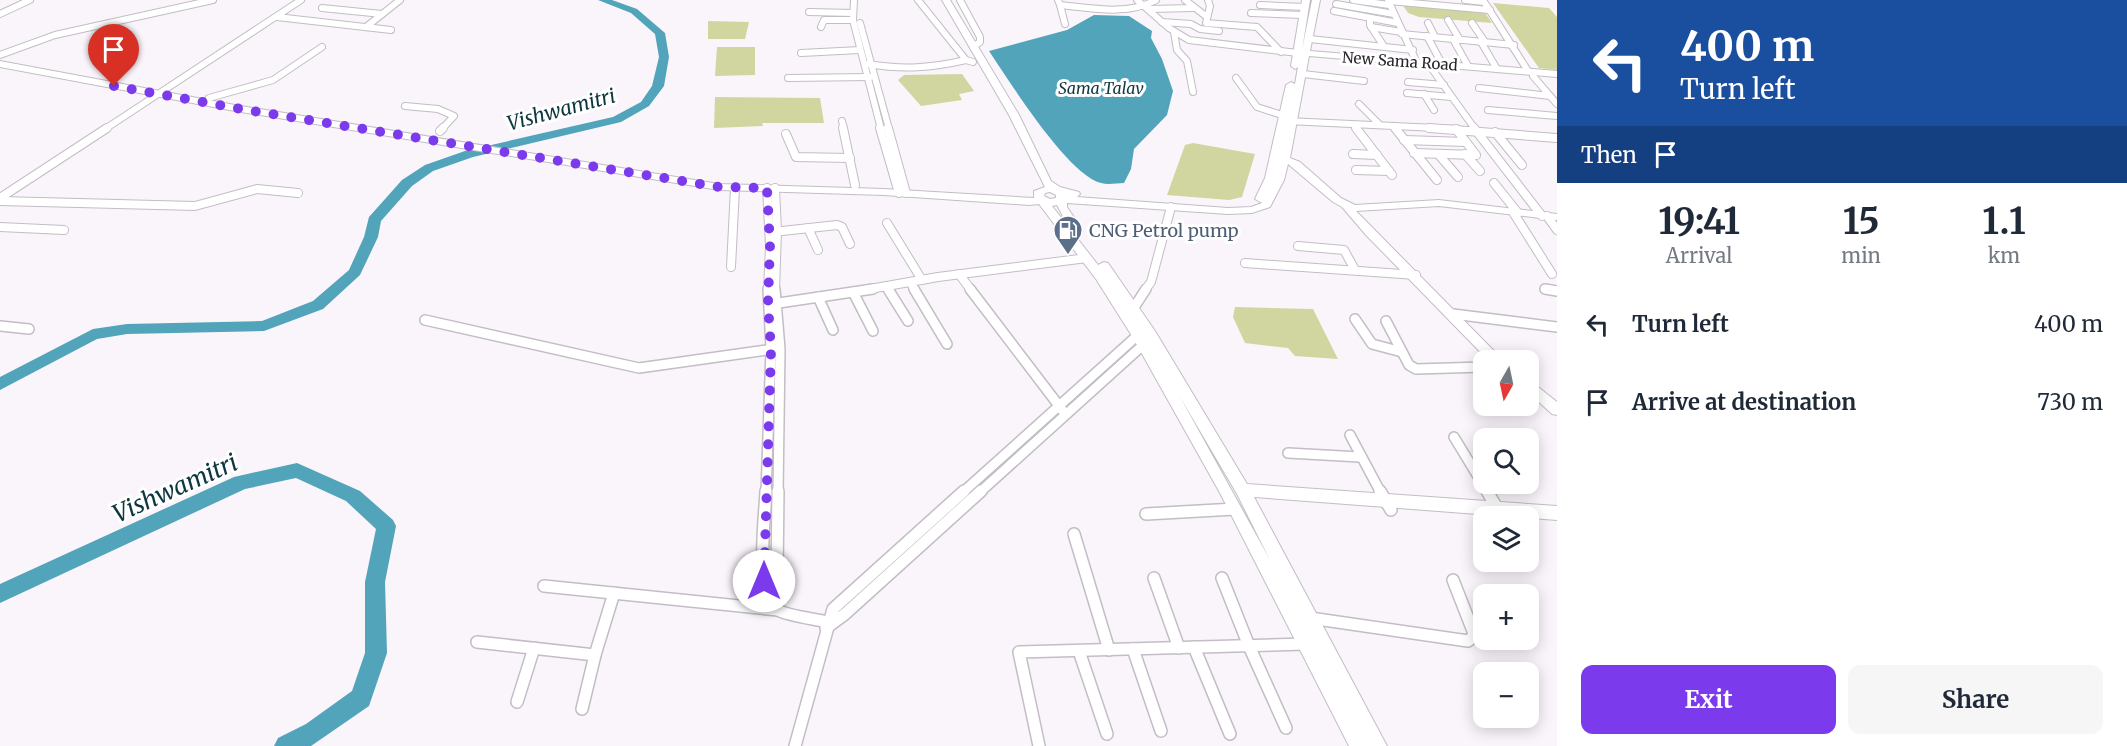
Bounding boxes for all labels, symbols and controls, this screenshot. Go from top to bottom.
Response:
text: 400 m [1680,20,1814,72]
pin [88,24,139,86]
icon: left [1581,24,1659,102]
icon: arrive [97,33,130,66]
street label: New Sama Road [1342,47,1458,75]
text: Turn left [1680,72,1795,106]
water label: Sama Talav [1058,78,1144,98]
water label: Vishwamitri [504,83,618,135]
icon: arrive [1649,138,1682,171]
text: Then [1581,141,1637,169]
text: 19:41 [1658,199,1740,244]
text: 15 [1843,199,1880,244]
text: 1.1 [1982,199,2026,244]
fuel station icon: CNG Petrol pump [1052,214,1084,256]
place label: CNG Petrol pump [1089,219,1239,242]
text: Arrival [1666,243,1733,268]
text: min [1841,243,1881,268]
text: km [1988,243,2020,268]
icon: left [1581,308,1614,341]
text: Turn left [1632,310,1729,338]
text: 400 m [2034,310,2103,338]
north arrow [1473,350,1539,416]
map controls [1473,350,1539,728]
icon: arrive [1581,386,1614,419]
text: Arrive at destination [1632,388,1856,416]
text: 730 m [2037,388,2103,416]
button: search [1473,428,1539,494]
water label: Vishwamitri [108,447,242,529]
button: layers [1473,506,1539,572]
position arrow [732,549,796,613]
button: + [1473,584,1539,650]
button: − [1473,662,1539,728]
button: Exit [1581,665,1836,734]
button: Share [1848,665,2103,734]

